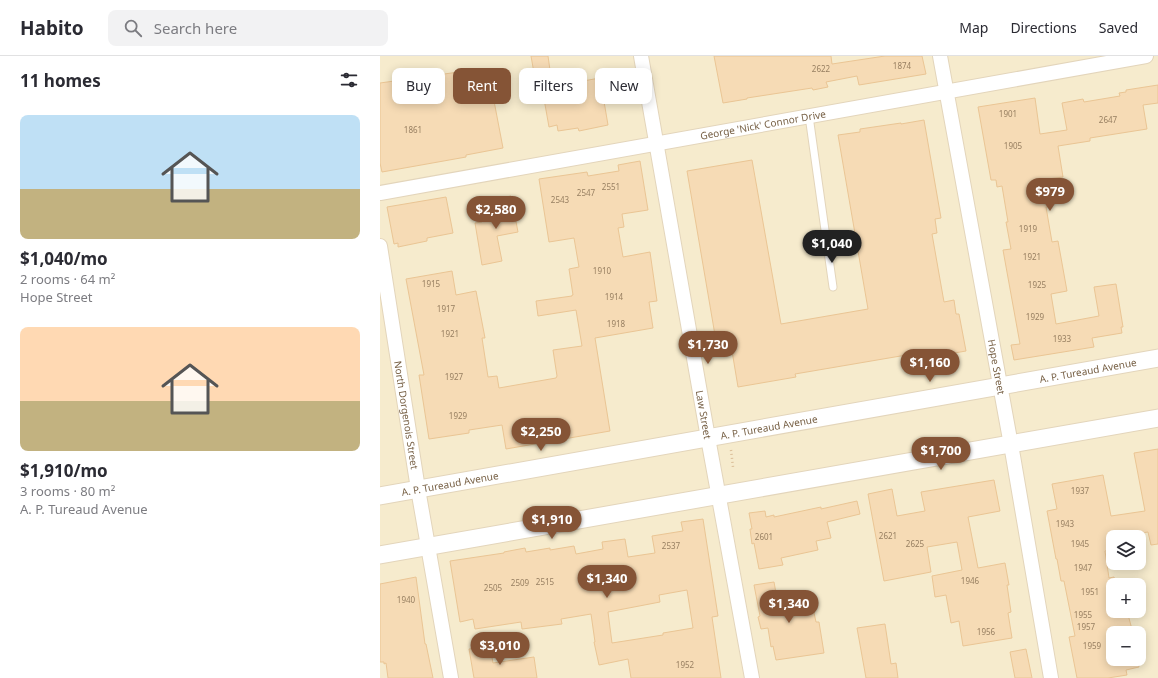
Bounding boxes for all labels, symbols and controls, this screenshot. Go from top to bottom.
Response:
search box [108,10,388,46]
text: Habito [20,15,84,41]
icon: search [122,17,144,39]
text: Search here [154,18,237,38]
text: Map [959,18,988,37]
text: Directions [1010,18,1077,37]
text: Saved [1099,18,1138,37]
house number: 1874 [893,60,912,71]
house number: 2622 [812,63,831,74]
chip: Buy [392,68,445,104]
chip: Rent [453,68,511,104]
chip: Filters [519,68,587,104]
chip: New [595,68,652,104]
text: 11 homes [20,69,101,92]
icon: filters [338,69,360,91]
street label: George 'Nick' Connor Drive [699,106,827,143]
house number: 1901 [999,108,1017,119]
house number: 2647 [1099,114,1118,125]
house number: 1861 [404,124,422,135]
house number: 1905 [1004,140,1023,151]
icon: home [154,141,226,213]
pin: $979 [1026,178,1074,212]
house number: 2551 [602,181,620,192]
text: $979 [1035,182,1065,200]
house number: 2547 [577,187,596,198]
house number: 2543 [551,194,570,205]
pin: $2,580 [463,196,529,230]
text: $2,580 [476,200,516,218]
house number: 1919 [1019,223,1038,234]
pin: $1,040 [799,230,865,264]
text: $1,040 [812,234,852,252]
text: $1,040/mo [20,247,108,270]
house number: 1921 [1023,251,1041,262]
house number: 1910 [593,265,612,276]
text: 2 rooms · 64 m² [20,270,115,288]
house number: 1915 [422,278,441,289]
house number: 1925 [1028,279,1047,290]
text: Hope Street [20,288,93,306]
house number: 1914 [605,291,624,302]
house number: 1917 [437,303,456,314]
house number: 1929 [1026,311,1045,322]
house number: 1918 [607,318,626,329]
house number: 1921 [441,328,459,339]
pin: $1,730 [675,331,741,365]
house number: 1933 [1053,333,1072,344]
text: $1,730 [688,335,728,353]
street label: Hope Street [985,338,1009,396]
pin: $1,160 [897,349,963,383]
icon: home [154,353,226,425]
text: $1,160 [910,353,950,371]
street label: A. P. Tureaud Avenue [1038,355,1138,386]
street label: North Dorgenois Street [391,360,422,471]
house number: 1927 [445,371,464,382]
street label: Law Street [693,389,715,440]
house number: 1929 [449,410,468,421]
street label: A. P. Tureaud Avenue [719,411,819,442]
pin: $2,250 [508,418,574,452]
text: $2,250 [521,422,561,440]
pin: $1,700 [908,437,974,471]
text: $1,700 [921,441,961,459]
text: $1,910/mo [20,459,108,482]
street label: A. P. Tureaud Avenue [400,468,500,499]
text: 3 rooms · 80 m² [20,482,115,500]
house number: 1937 [1071,485,1090,496]
text: A. P. Tureaud Avenue [20,500,148,518]
pin: $1,910 [519,506,585,540]
text: $1,910 [532,510,572,528]
house number: 1943 [1056,518,1075,529]
house number: 2621 [879,530,897,541]
map controls [1106,530,1146,666]
button: layers [1106,530,1146,570]
house number: 2601 [755,531,773,542]
house number: 2625 [906,538,925,549]
house number: 1945 [1071,538,1090,549]
house number: 2537 [662,540,681,551]
house number: 1947 [1074,562,1093,573]
pin: $1,340 [574,565,640,599]
text: $1,340 [587,569,627,587]
house number: 1946 [961,575,980,586]
house number: 2515 [536,576,555,587]
house number: 2509 [511,577,530,588]
button: + [1106,578,1146,618]
house number: 2505 [484,582,503,593]
house number: 1951 [1081,586,1099,597]
pin: $1,340 [756,590,822,624]
house number: 1940 [397,594,416,605]
text: $1,340 [769,594,809,612]
house number: 1955 [1074,609,1093,620]
house number: 1957 [1077,621,1096,632]
house number: 1956 [977,626,996,637]
button: − [1106,626,1146,666]
pin: $3,010 [467,632,533,666]
text: $3,010 [480,636,520,654]
house number: 1959 [1083,640,1102,651]
house number: 1952 [676,659,695,670]

